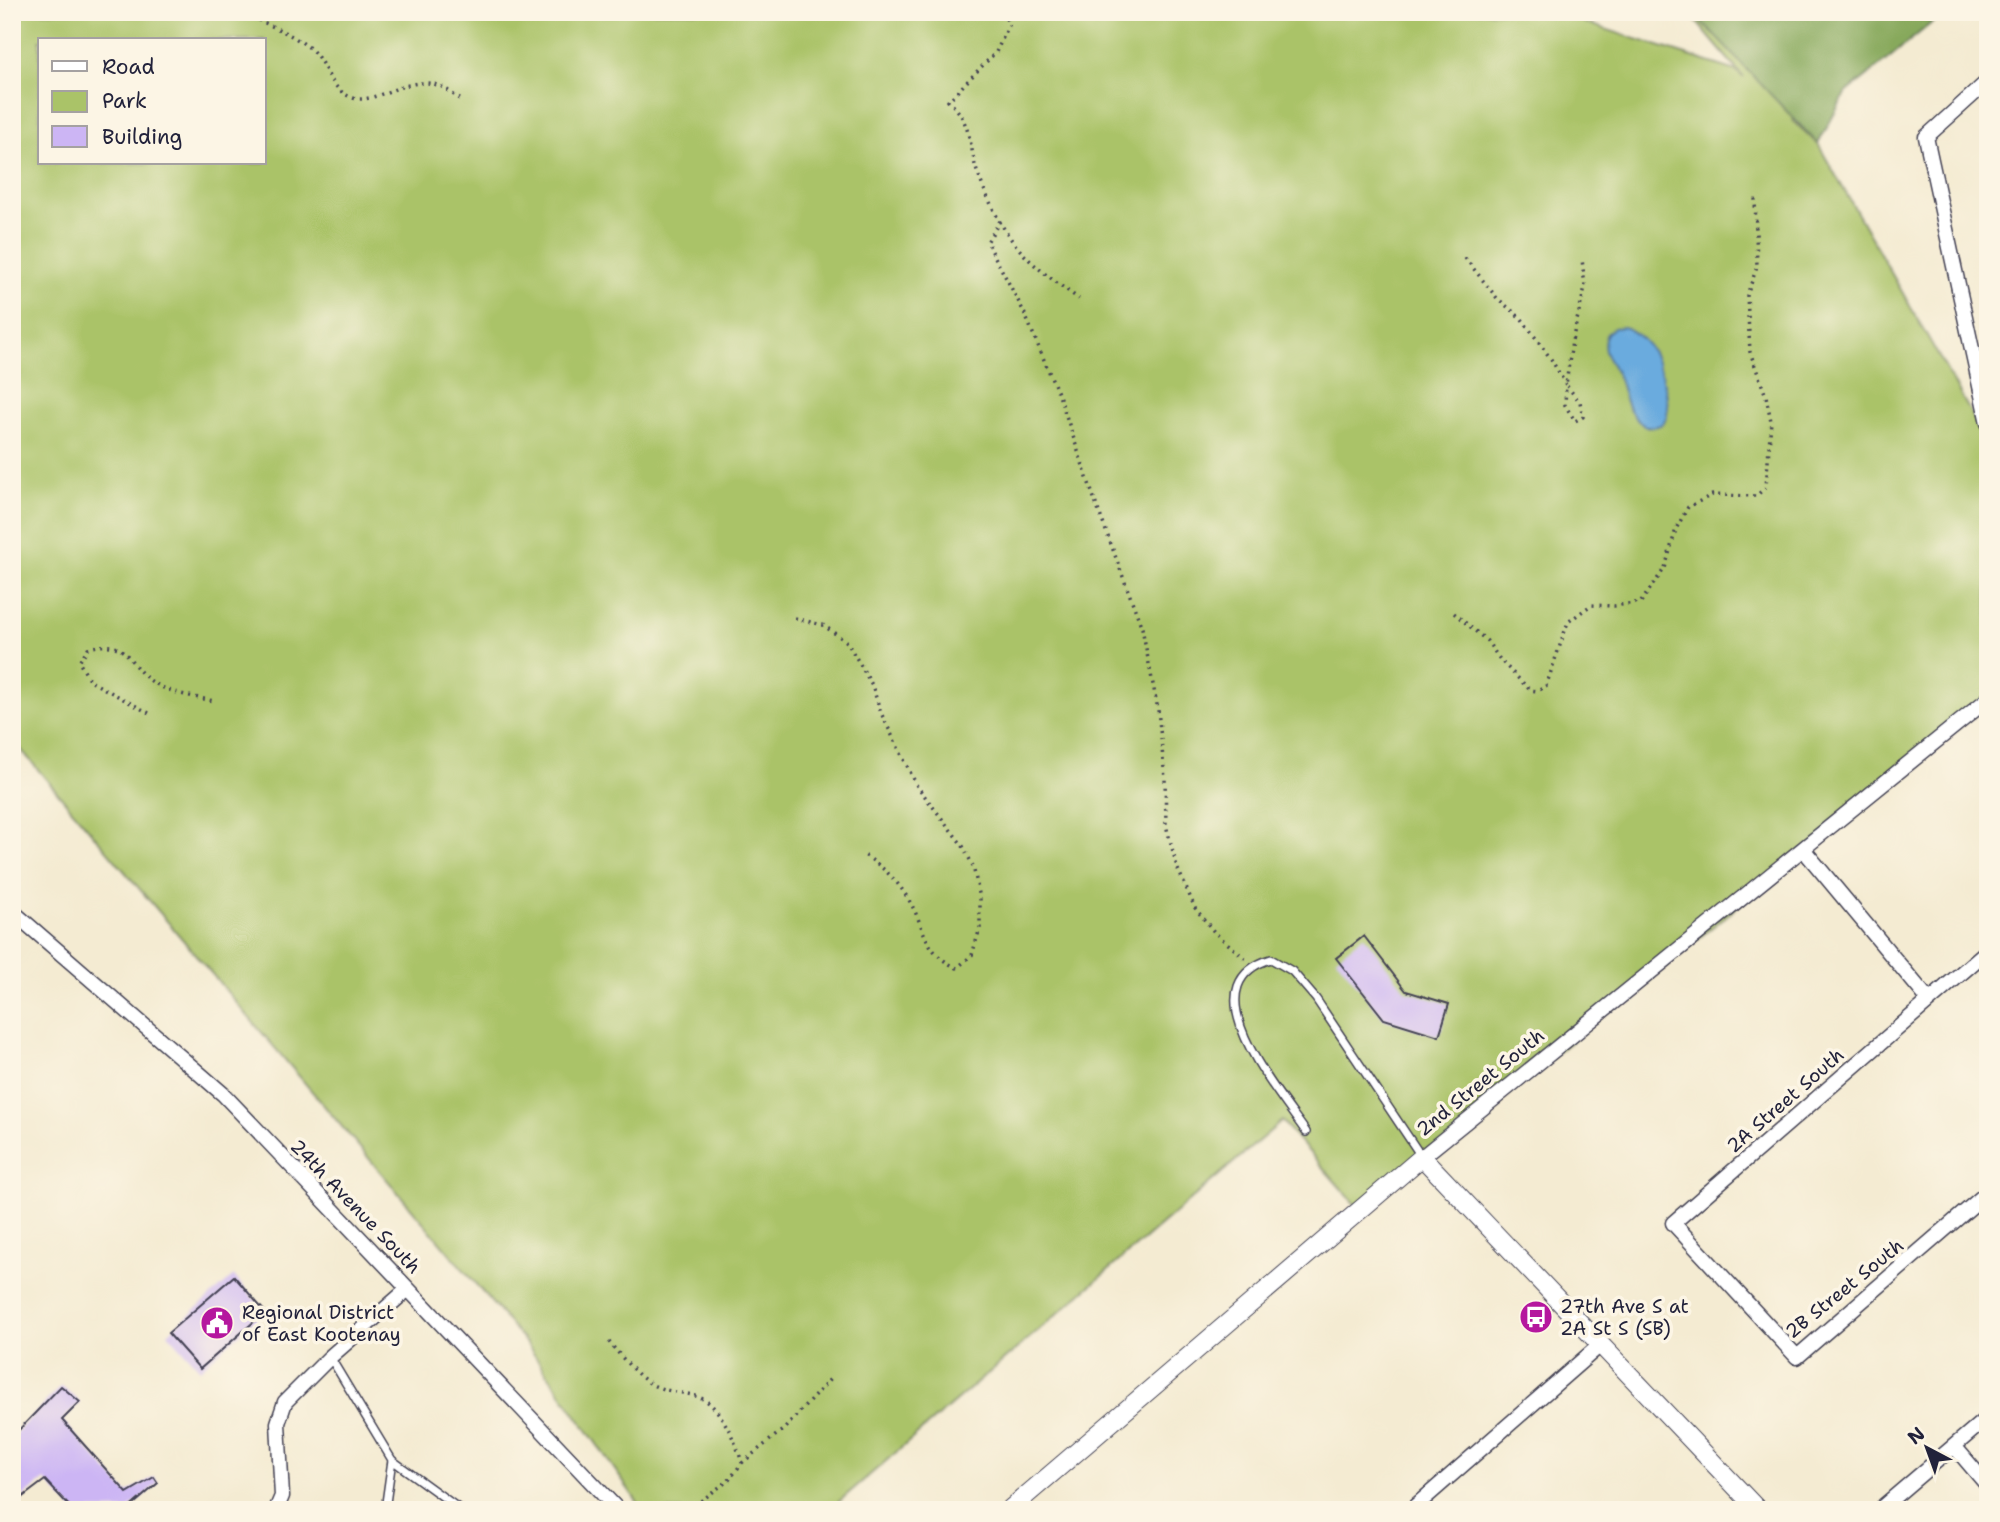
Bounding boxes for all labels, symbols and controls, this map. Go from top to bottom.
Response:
legend [38,38,266,164]
text: Road [102,53,155,81]
text: Park [102,87,147,115]
text: Building [102,123,182,151]
street label: 2nd Street South [1411,1023,1549,1142]
street label: 2A Street South [1721,1042,1849,1158]
street label: 24th Avenue South [285,1134,426,1279]
street label: 2B Street South [1780,1233,1909,1344]
place label: 27th Ave S at 2A St S (SB) [1560,1294,1689,1341]
bus stop icon: 27th Ave S at 2A St S (SB) [1517,1298,1555,1336]
place label: Regional District of East Kootenay [242,1300,401,1347]
public building icon: Regional District of East Kootenay [198,1304,236,1342]
north arrow [1892,1414,1962,1484]
text: N [1902,1421,1930,1450]

